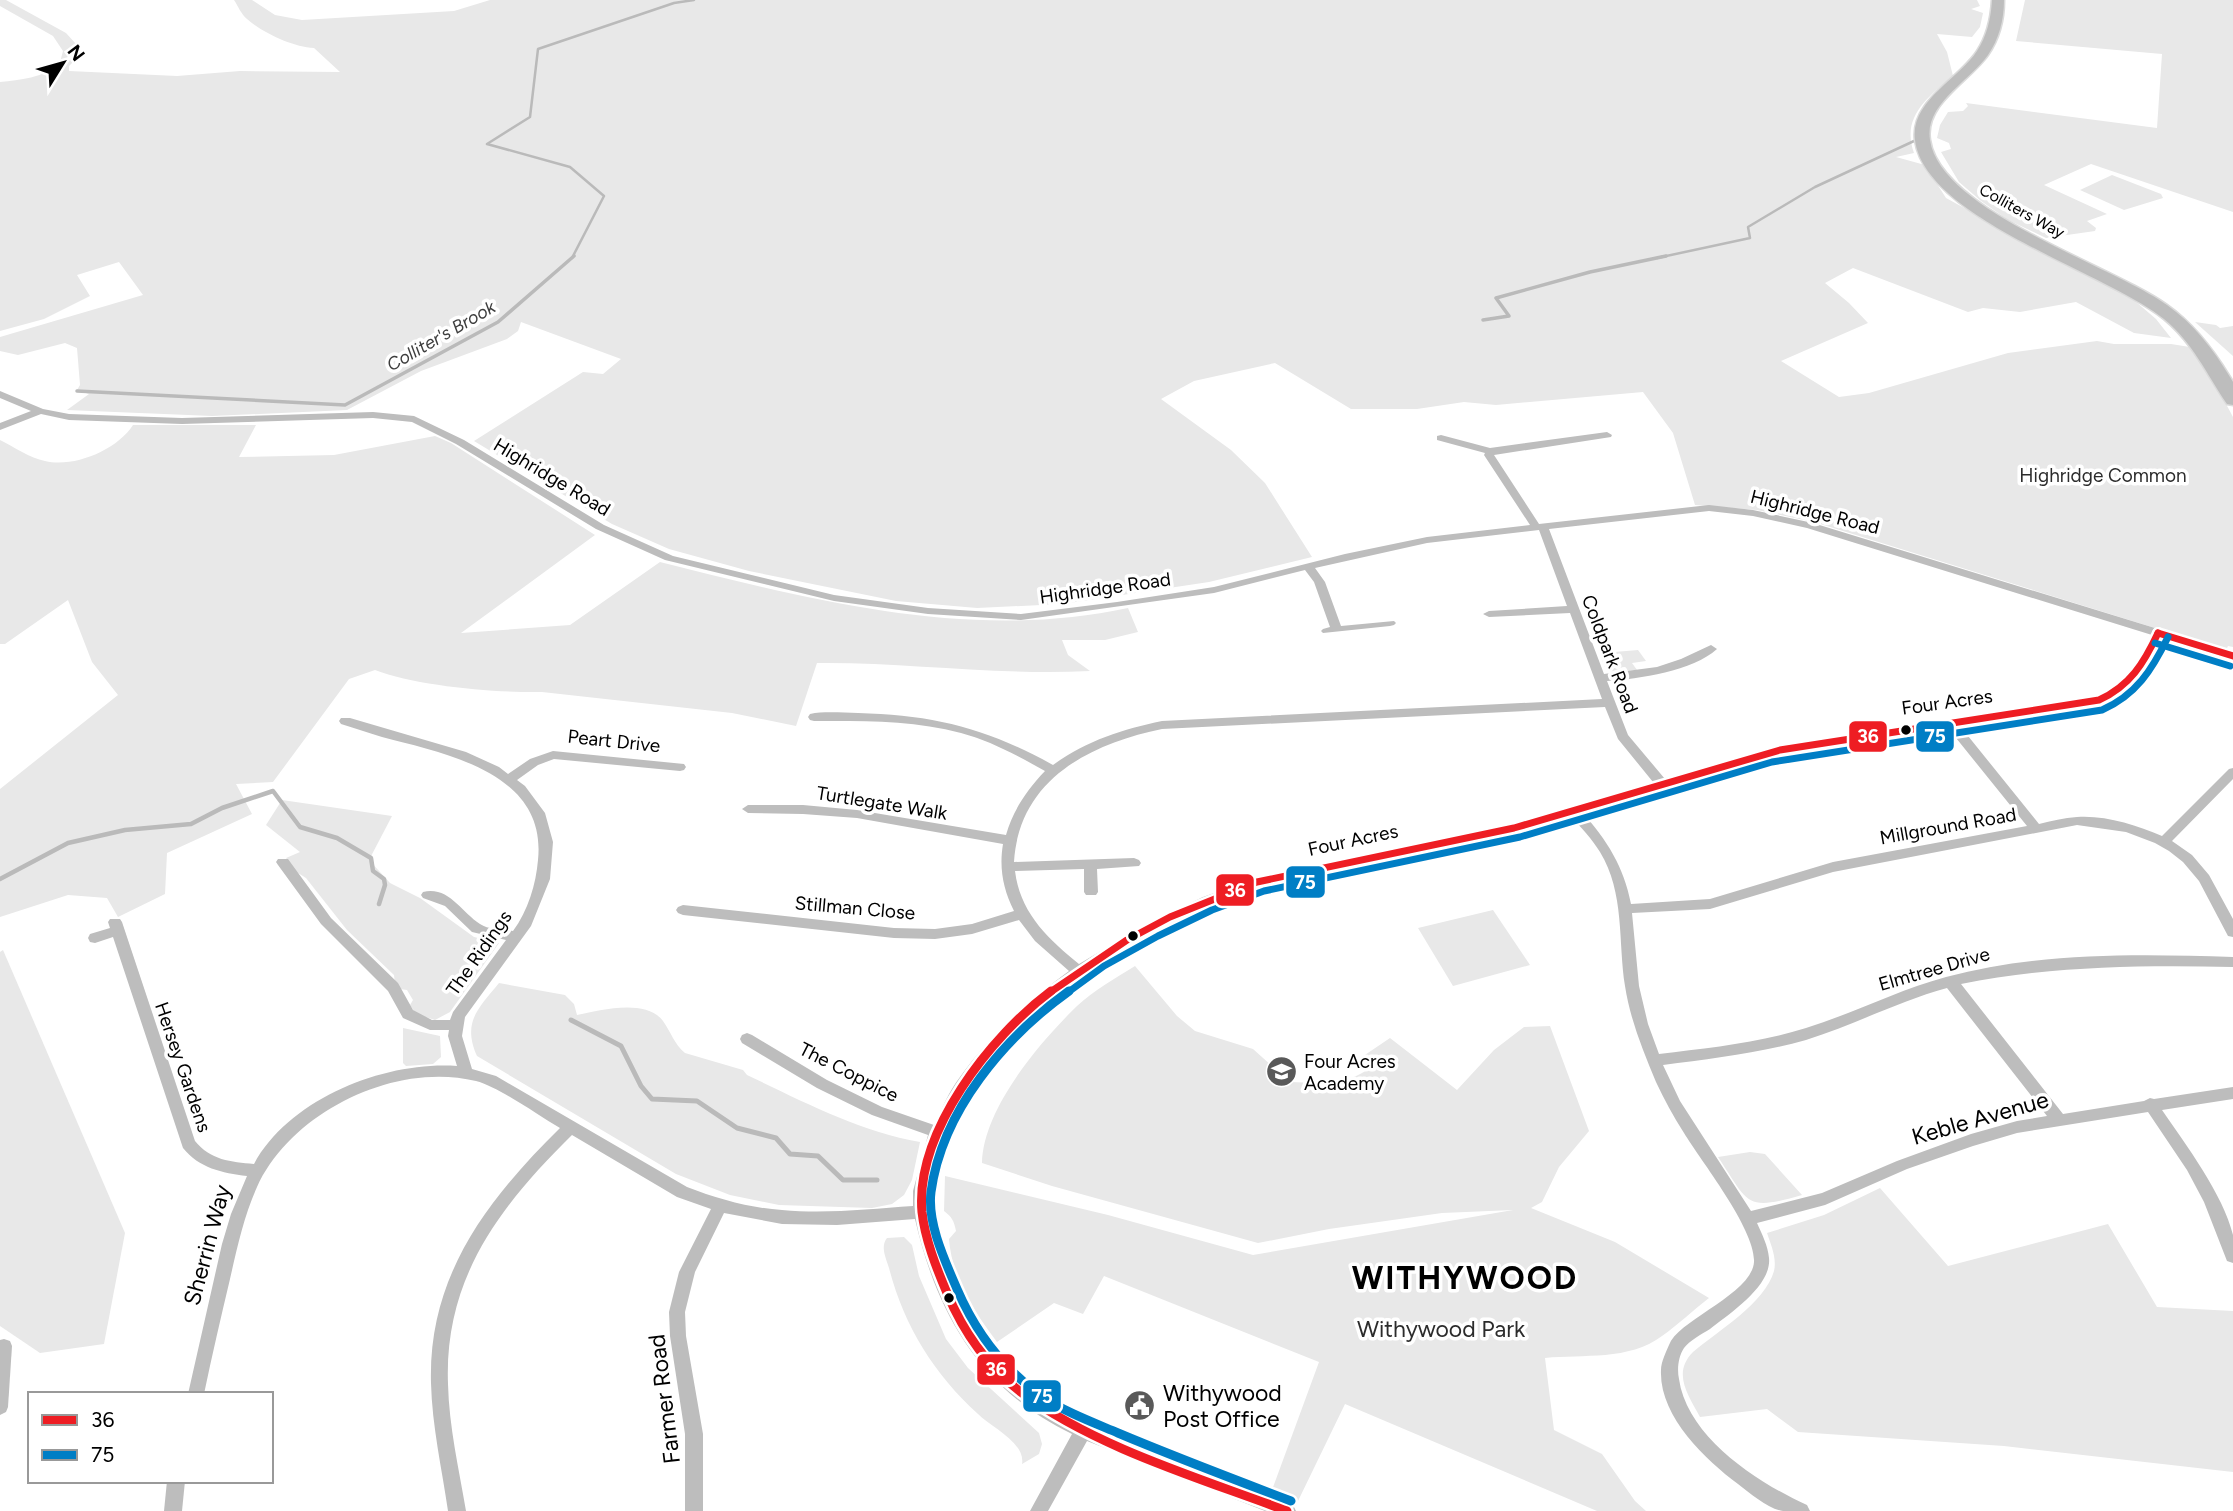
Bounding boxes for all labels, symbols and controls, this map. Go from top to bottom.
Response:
north arrow [28,28,98,98]
text: N [63,40,90,66]
street label: Colliters Way [1976,180,2068,242]
water label: Colliter's Brook [383,295,500,376]
street label: Highridge Road [489,433,615,521]
park label: Highridge Common [2019,464,2187,487]
street label: Highridge Road [1748,485,1882,539]
street label: Highridge Road [1038,567,1172,609]
street label: Coldpark Road [1577,592,1643,716]
street label: Four Acres [1900,684,1994,720]
line badge: 36 [1848,720,1888,753]
line badge: 75 [1915,720,1955,753]
unlabelled marker [1899,723,1913,737]
street label: Peart Drive [566,725,662,757]
text: 36 [1857,725,1879,748]
text: 75 [1924,725,1946,748]
street label: Turtlegate Walk [815,781,950,825]
street label: Millground Road [1878,803,2018,849]
street label: Four Acres [1306,819,1400,861]
line badge: 75 [1285,865,1326,899]
text: 75 [1294,871,1316,894]
line badge: 36 [1215,873,1255,907]
text: 36 [1224,879,1246,902]
street label: Stillman Close [794,891,916,925]
street label: The Ridings [441,906,517,1000]
unlabelled marker [1126,929,1140,943]
street label: Elmtree Drive [1876,942,1992,996]
street label: Hersey Gardens [150,999,216,1135]
street label: The Coppice [795,1037,903,1107]
place label: Four Acres Academy [1304,1050,1396,1095]
school or university icon: Four Acres Academy [1264,1055,1298,1089]
street label: Keble Avenue [1908,1085,2052,1151]
street label: Sherrin Way [177,1182,237,1308]
district label: WITHYWOOD [1352,1259,1578,1297]
unlabelled marker [942,1291,956,1305]
park label: Withywood Park [1357,1315,1526,1343]
street label: Farmer Road [642,1333,686,1465]
line badge: 36 [976,1353,1016,1386]
text: 36 [985,1358,1007,1381]
line badge: 75 [1022,1379,1062,1413]
place label: Withywood Post Office [1163,1379,1282,1433]
text: 75 [1031,1385,1053,1408]
public building icon: Withywood Post Office [1123,1389,1157,1423]
legend [28,1392,273,1483]
text: 36 [91,1407,114,1432]
text: 75 [91,1442,114,1467]

